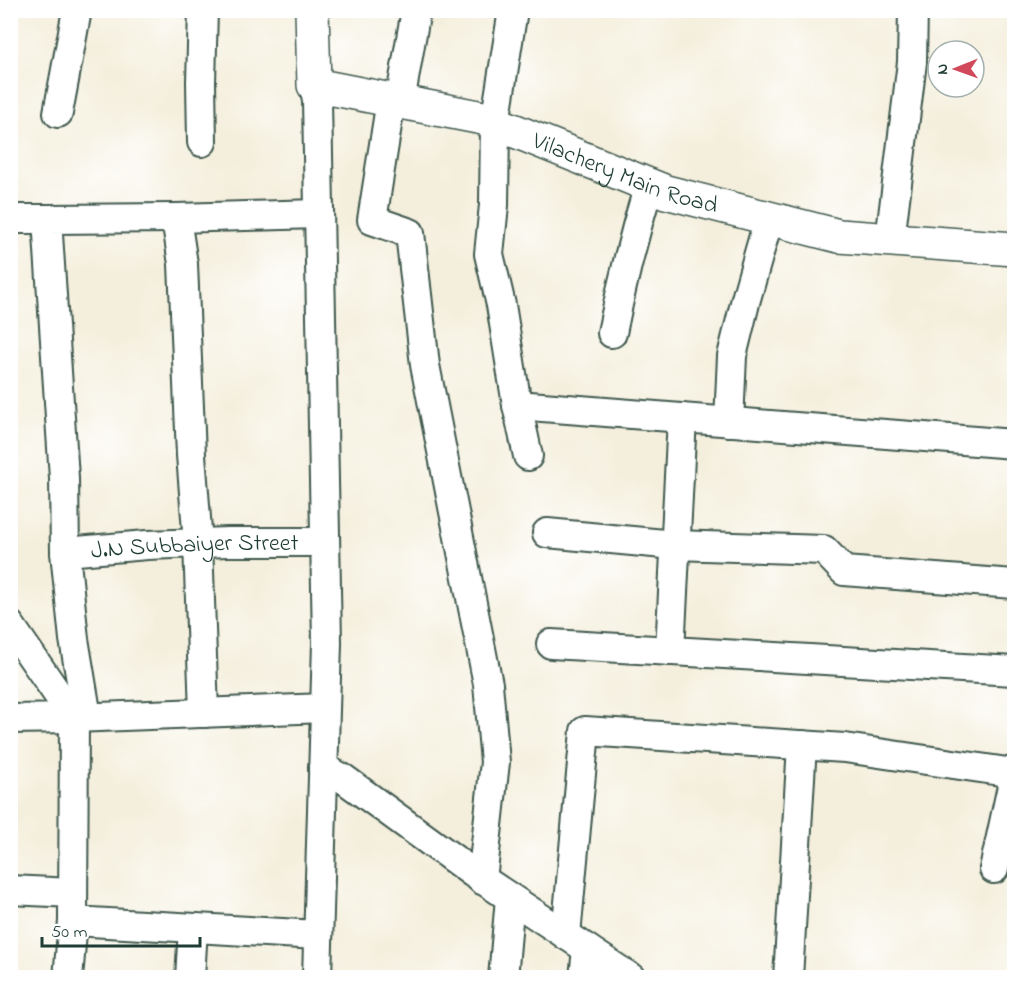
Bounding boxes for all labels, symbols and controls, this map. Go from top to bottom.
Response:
north arrow [926,39,986,99]
text: N [931,63,955,75]
street label: Vilachery Main Road [526,124,722,225]
street label: J.N Subbaiyer Street [90,527,299,570]
scale bar [42,910,200,948]
text: 50 m [51,920,88,946]

